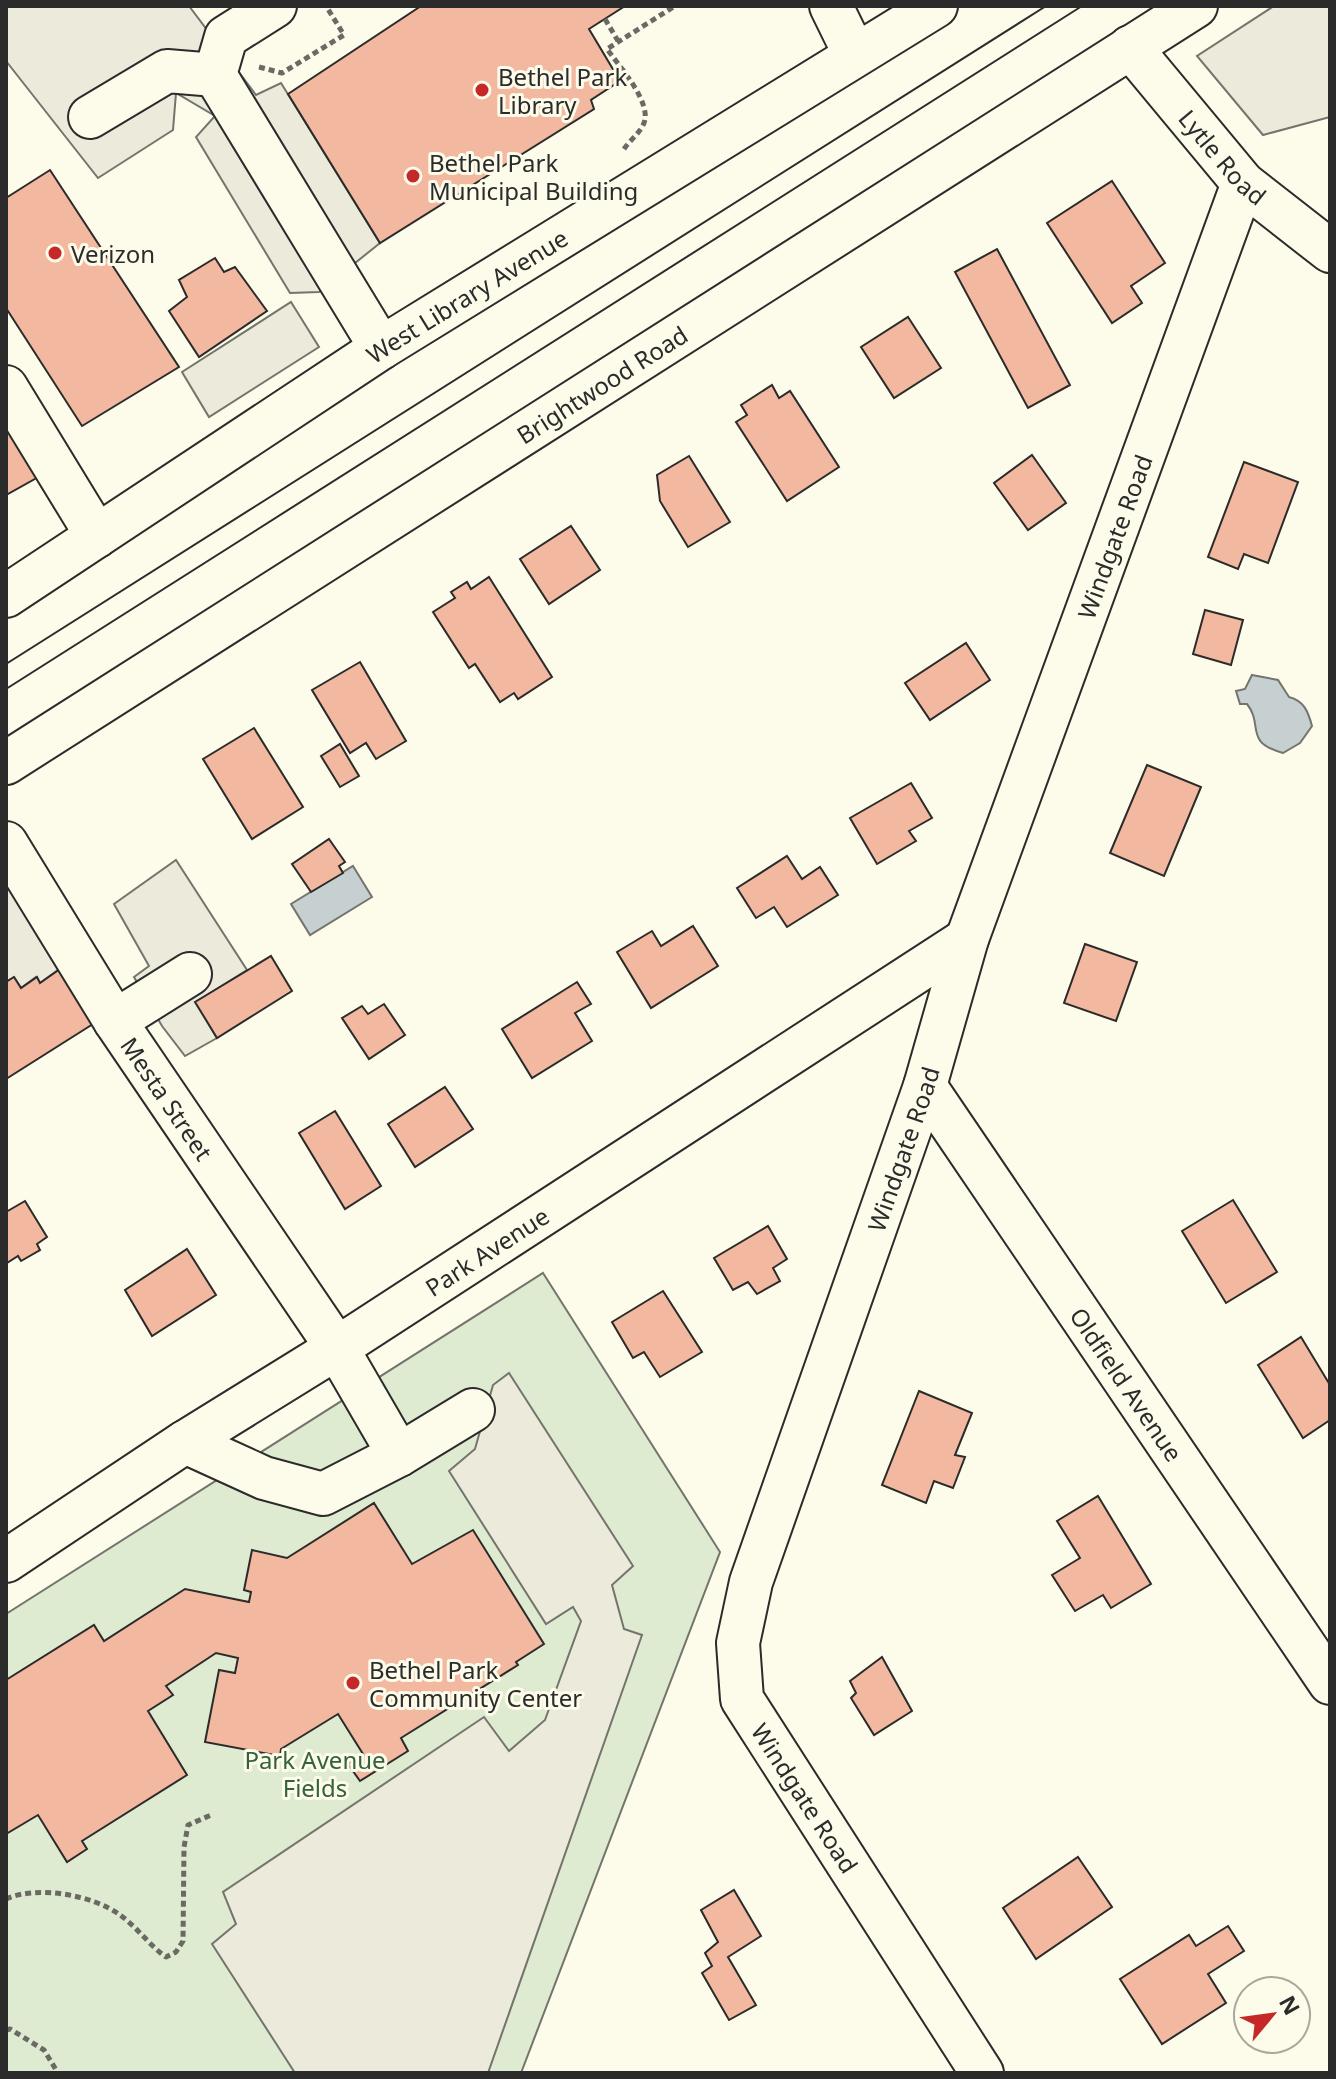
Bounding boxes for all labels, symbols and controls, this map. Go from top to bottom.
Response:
place label: Bethel Park Library [498,60,627,121]
marker: Bethel Park Library [473,81,491,99]
street label: Lytle Road [1172,102,1273,212]
place label: Bethel Park Municipal Building [429,146,638,207]
marker: Bethel Park Municipal Building [404,167,422,185]
street label: West Library Avenue [359,221,573,370]
place label: Verizon [71,237,155,270]
marker: Verizon [46,244,64,262]
street label: Brightwood Road [510,317,694,451]
street label: Windgate Road [1069,450,1159,623]
street label: Mesta Street [114,1030,221,1167]
street label: Windgate Road [859,1062,946,1236]
street label: Park Avenue [418,1199,555,1303]
street label: Oldfield Avenue [1063,1300,1191,1467]
place label: Bethel Park Community Center [369,1653,582,1714]
marker: Bethel Park Community Center [344,1674,362,1692]
street label: Windgate Road [744,1717,866,1879]
park label: Park Avenue Fields [244,1743,386,1804]
north arrow [1232,1975,1312,2055]
text: N [1273,1990,1308,2020]

